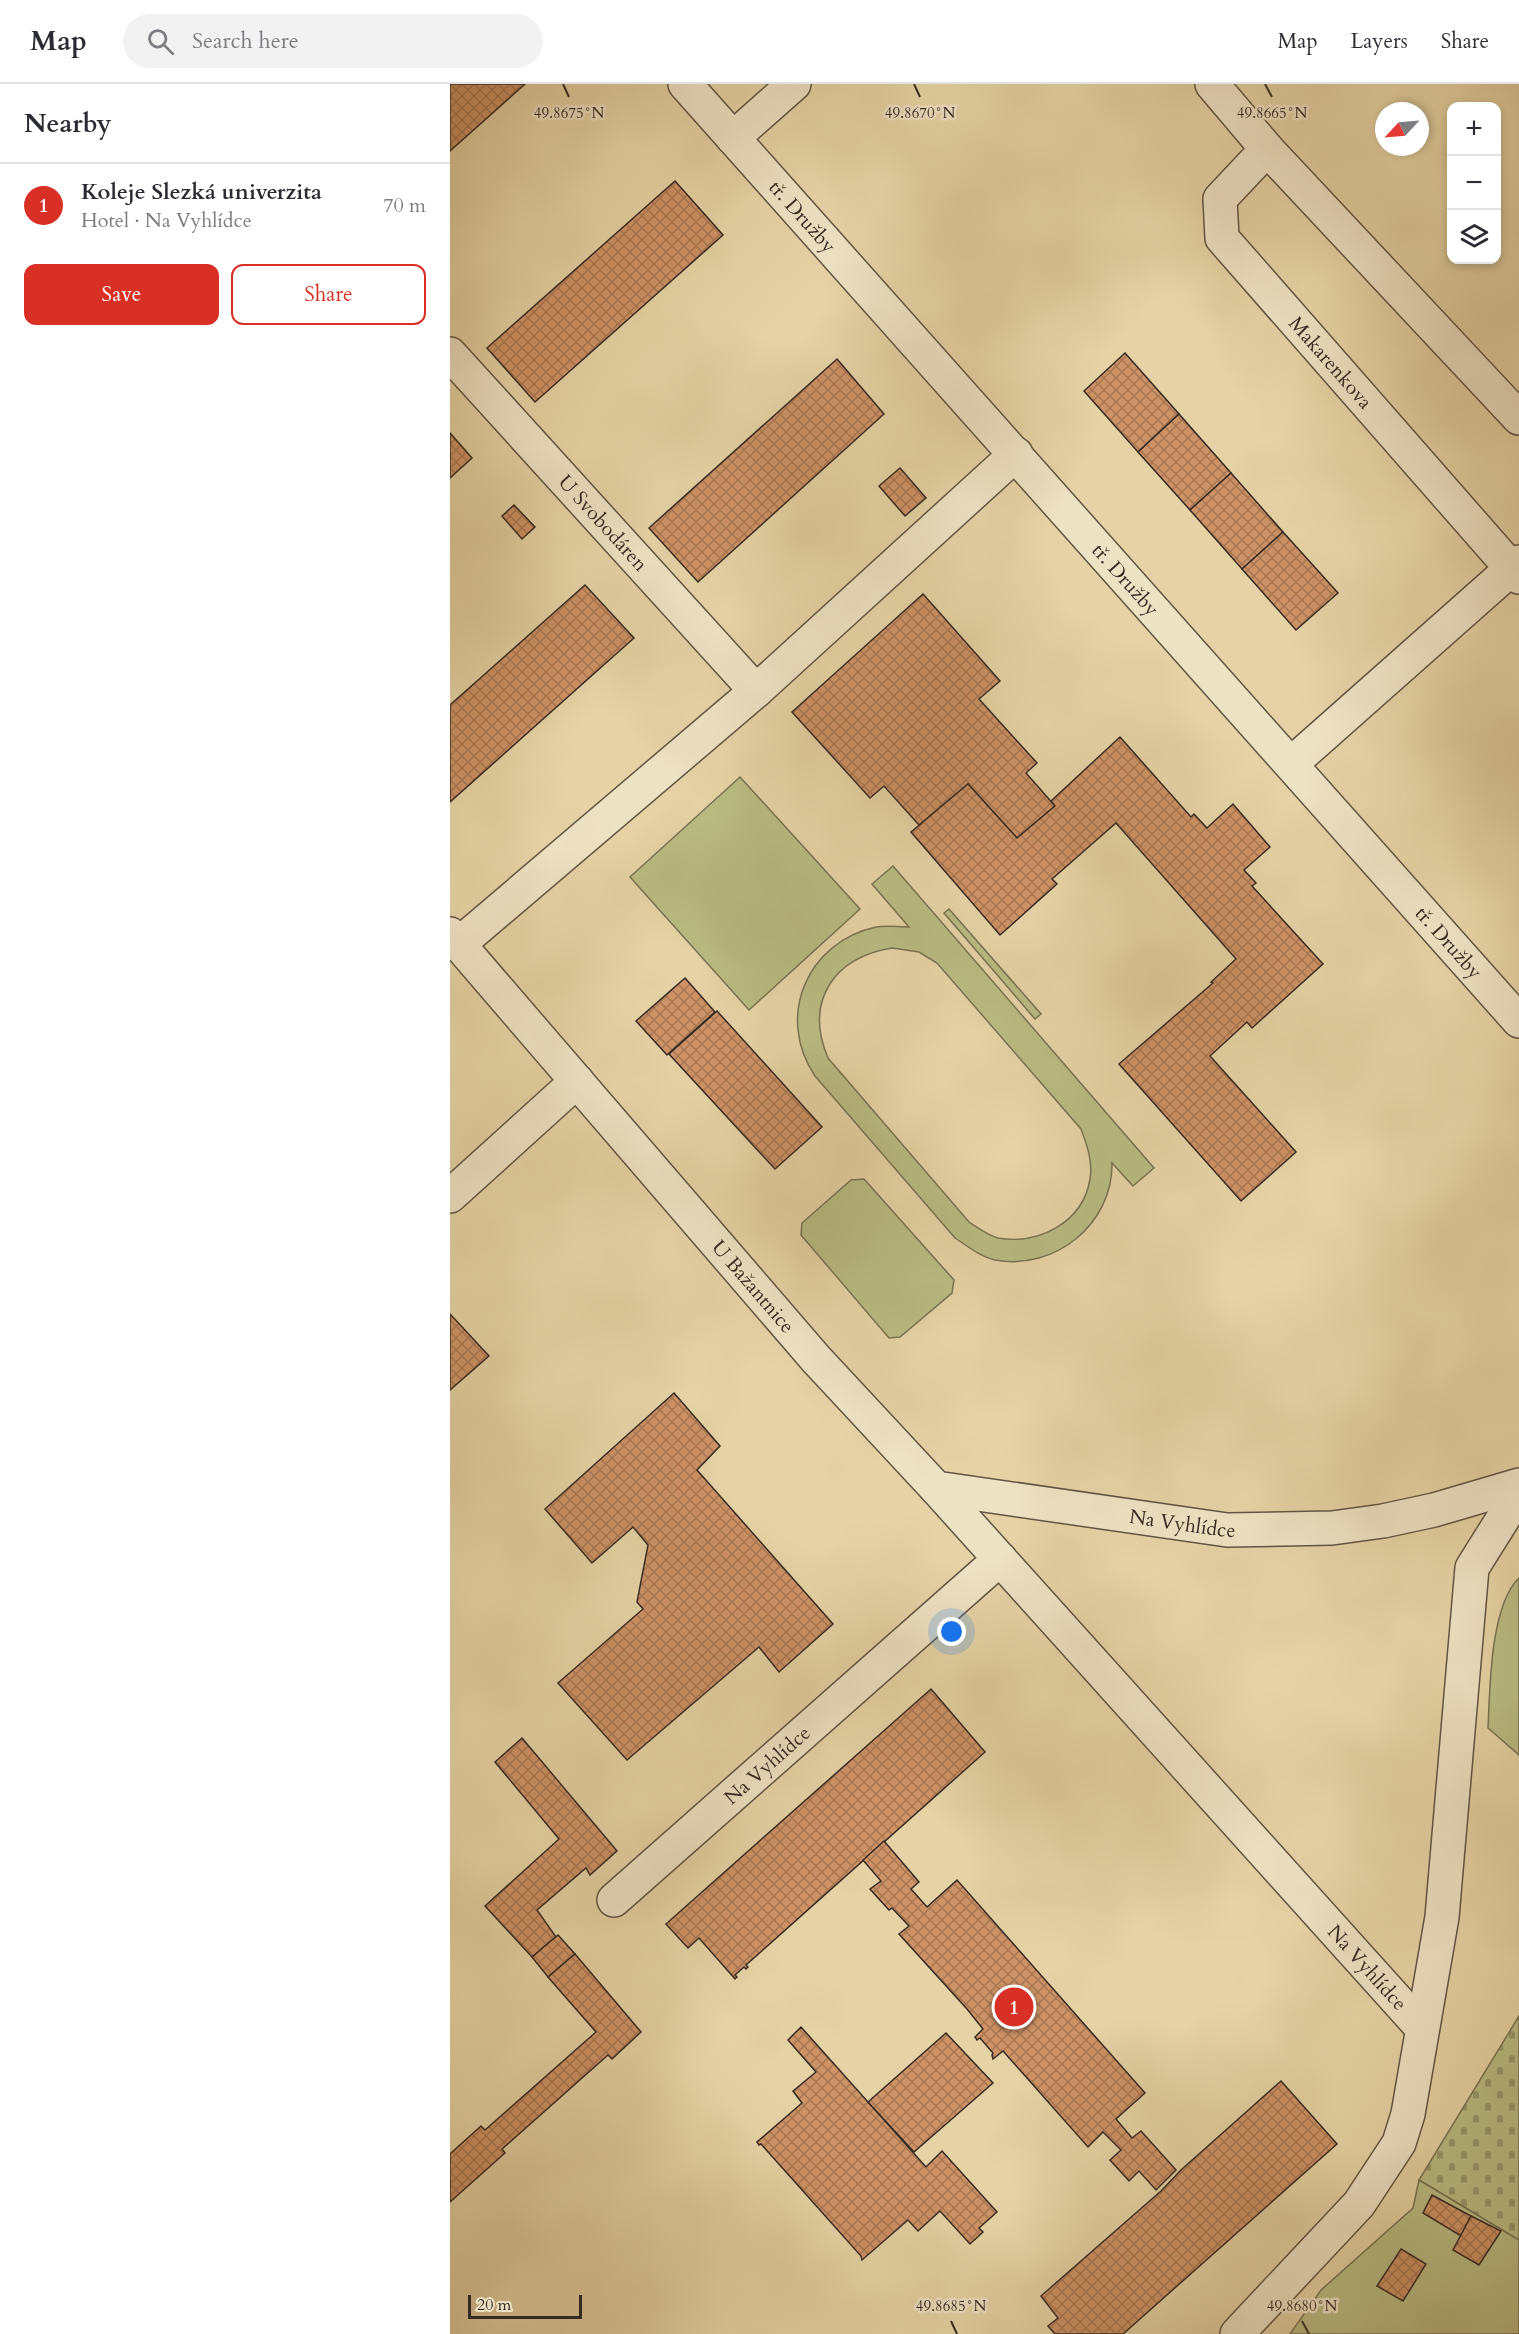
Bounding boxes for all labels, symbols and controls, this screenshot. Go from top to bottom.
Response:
search box [123,14,543,68]
text: Map [30,22,87,60]
icon: search [144,25,177,58]
text: Search here [192,26,299,56]
text: Map [1278,27,1318,56]
text: Layers [1351,27,1408,56]
text: Share [1441,27,1489,56]
north arrow [1375,102,1429,156]
map controls [1447,102,1501,264]
button: + [1447,102,1501,156]
text: 49.8675°N [534,103,604,123]
text: 49.8670°N [885,103,955,123]
text: 49.8665°N [1237,103,1307,123]
text: Nearby [24,106,112,141]
button: − [1447,156,1501,210]
street label: tř. Družby [763,174,842,259]
text: Koleje Slezká univerzita [81,177,322,207]
text: 1 [38,192,49,219]
text: 70 m [383,192,426,219]
text: Hotel · Na Vyhlídce [81,207,252,234]
button: layers [1447,210,1501,264]
button: Save [24,264,219,325]
button: Share [231,264,426,325]
street label: Makarenkova [1283,311,1379,415]
street label: U Svobodáren [552,469,654,578]
street label: tř. Družby [1086,537,1165,622]
street label: tř. Družby [1409,900,1488,985]
street label: U Bažantnice [705,1234,801,1339]
street label: Na Vyhlídce [1127,1503,1236,1544]
your location [937,1617,966,1646]
street label: Na Vyhlídce [718,1720,816,1811]
street label: Na Vyhlídce [1321,1919,1413,2017]
pin: 1 [994,1984,1034,2030]
scale bar [468,2292,582,2320]
text: 20 m [477,2294,511,2316]
text: 49.8685°N [916,2296,986,2316]
text: 49.8680°N [1267,2296,1337,2316]

